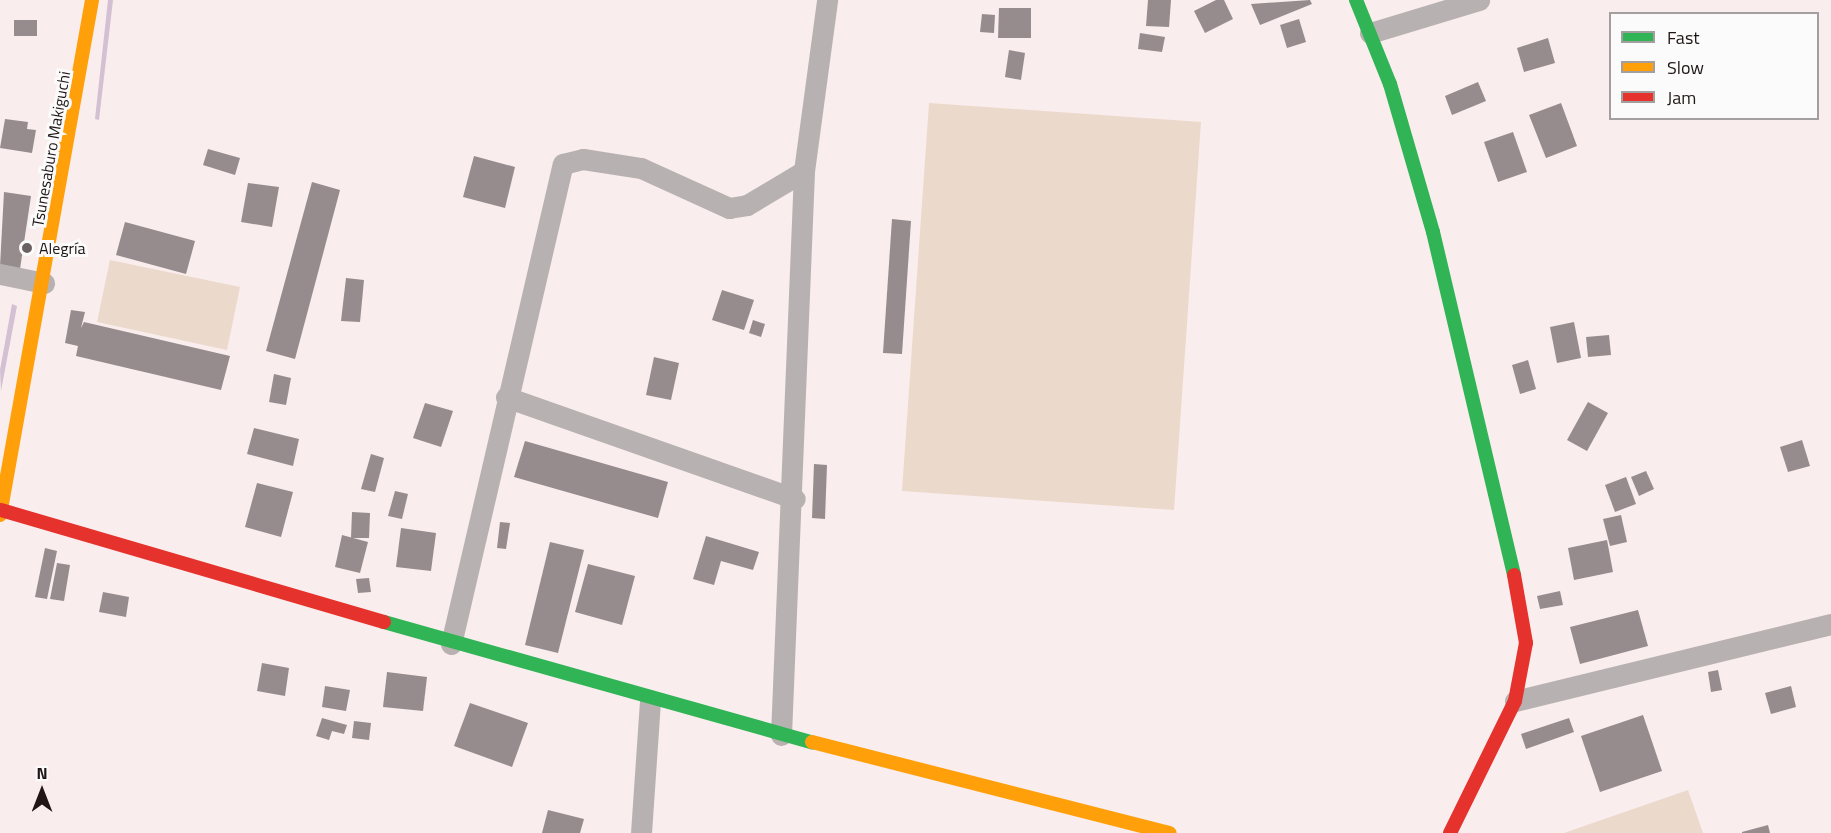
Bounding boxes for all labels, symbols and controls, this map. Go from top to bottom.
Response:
legend [1609,12,1819,120]
text: Fast [1667,24,1700,51]
text: Slow [1667,54,1704,81]
street label: Tsunesaburo Makiguchi [28,70,74,228]
text: Jam [1667,84,1696,111]
place label: Alegría [39,238,86,258]
marker: Alegría [20,241,34,255]
north arrow [12,761,72,821]
text: N [36,761,48,785]

